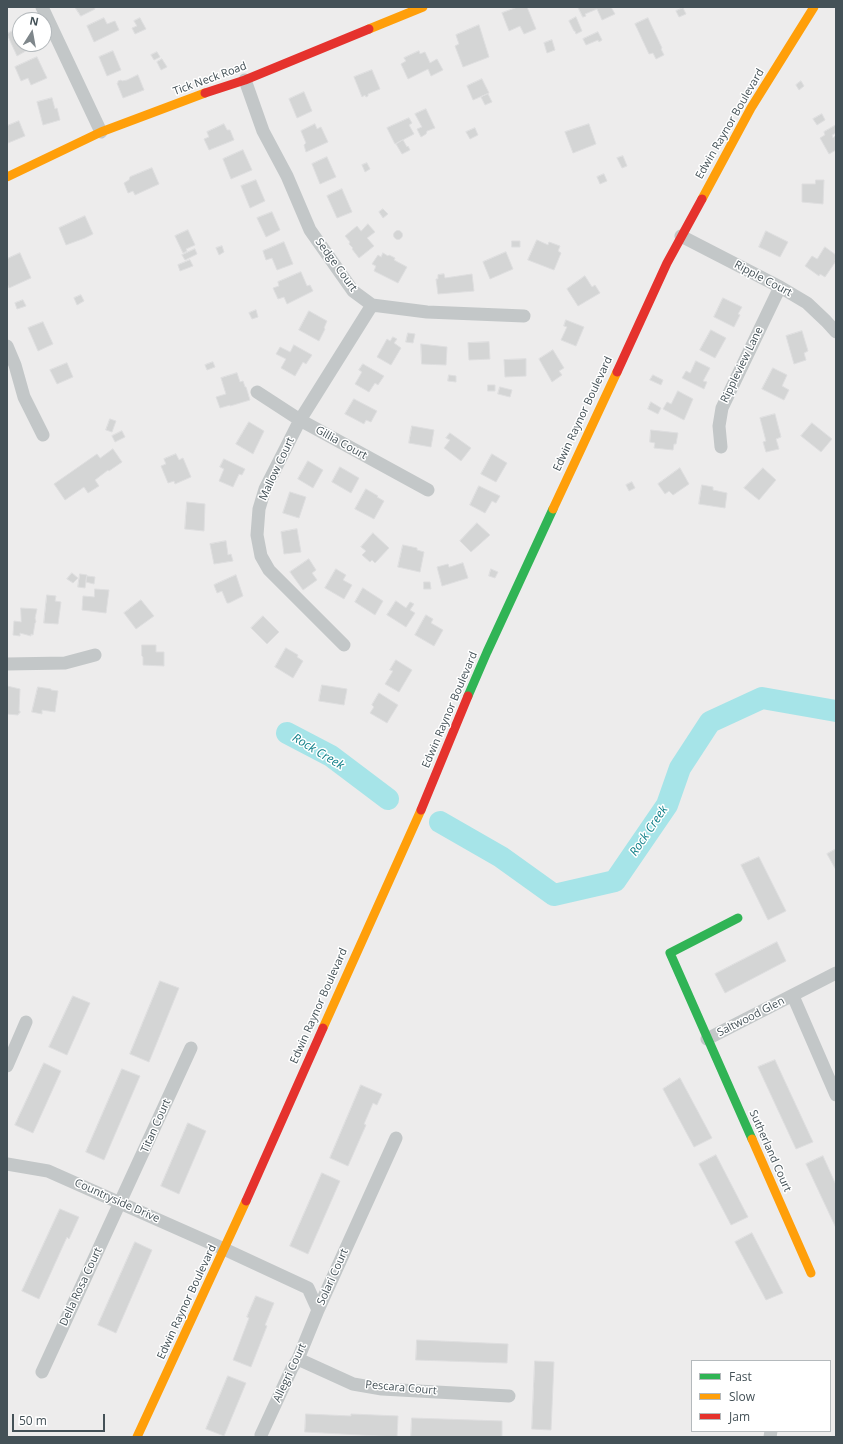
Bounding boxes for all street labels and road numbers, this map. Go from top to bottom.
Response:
street label: Tick Neck Road [171,60,249,98]
street label: Edwin Raynor Boulevard [693,67,767,181]
street label: Sedge Court [312,236,360,294]
street label: Ripple Court [732,258,794,300]
street label: Rippleview Lane [718,325,766,405]
street label: Edwin Raynor Boulevard [551,355,615,473]
street label: Gillia Court [313,423,369,463]
street label: Mallow Court [257,435,297,503]
street label: Edwin Raynor Boulevard [419,650,481,770]
street label: Edwin Raynor Boulevard [288,946,350,1066]
street label: Saltwood Glen [715,994,787,1040]
street label: Titan Court [138,1097,174,1155]
street label: Sutherland Court [746,1108,794,1194]
street label: Countryside Drive [72,1176,162,1226]
street label: Edwin Raynor Boulevard [155,1243,219,1361]
street label: Della Rosa Court [57,1246,105,1328]
street label: Solari Court [315,1247,351,1307]
street label: Allegri Court [271,1341,309,1405]
street label: Pescara Court [365,1378,437,1398]

